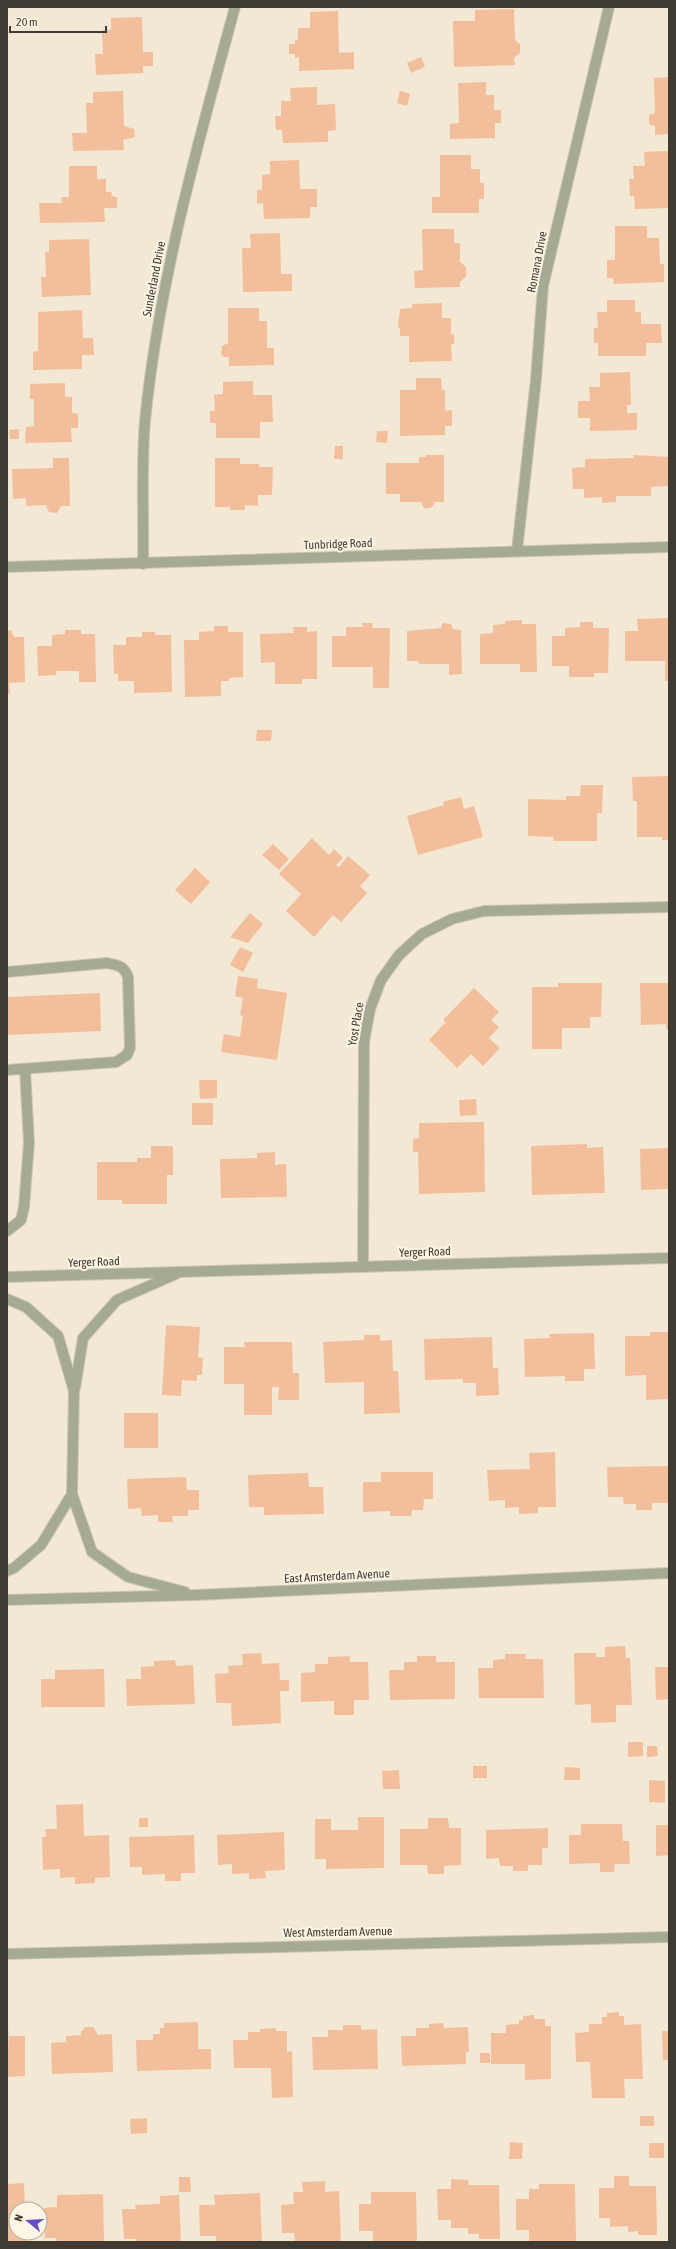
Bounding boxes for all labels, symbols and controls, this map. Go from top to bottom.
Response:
scale bar [10,8,106,34]
text: 20 m [16,15,38,29]
street label: Romana Drive [524,230,550,294]
street label: Sunderland Drive [140,240,168,318]
street label: Tunbridge Road [303,536,373,552]
street label: Yost Place [345,1001,367,1047]
street label: Yerger Road [399,1244,451,1260]
street label: Yerger Road [68,1254,120,1270]
street label: East Amsterdam Avenue [284,1566,390,1586]
street label: West Amsterdam Avenue [283,1924,393,1940]
north arrow [8,2201,48,2241]
text: N [12,2213,25,2223]

